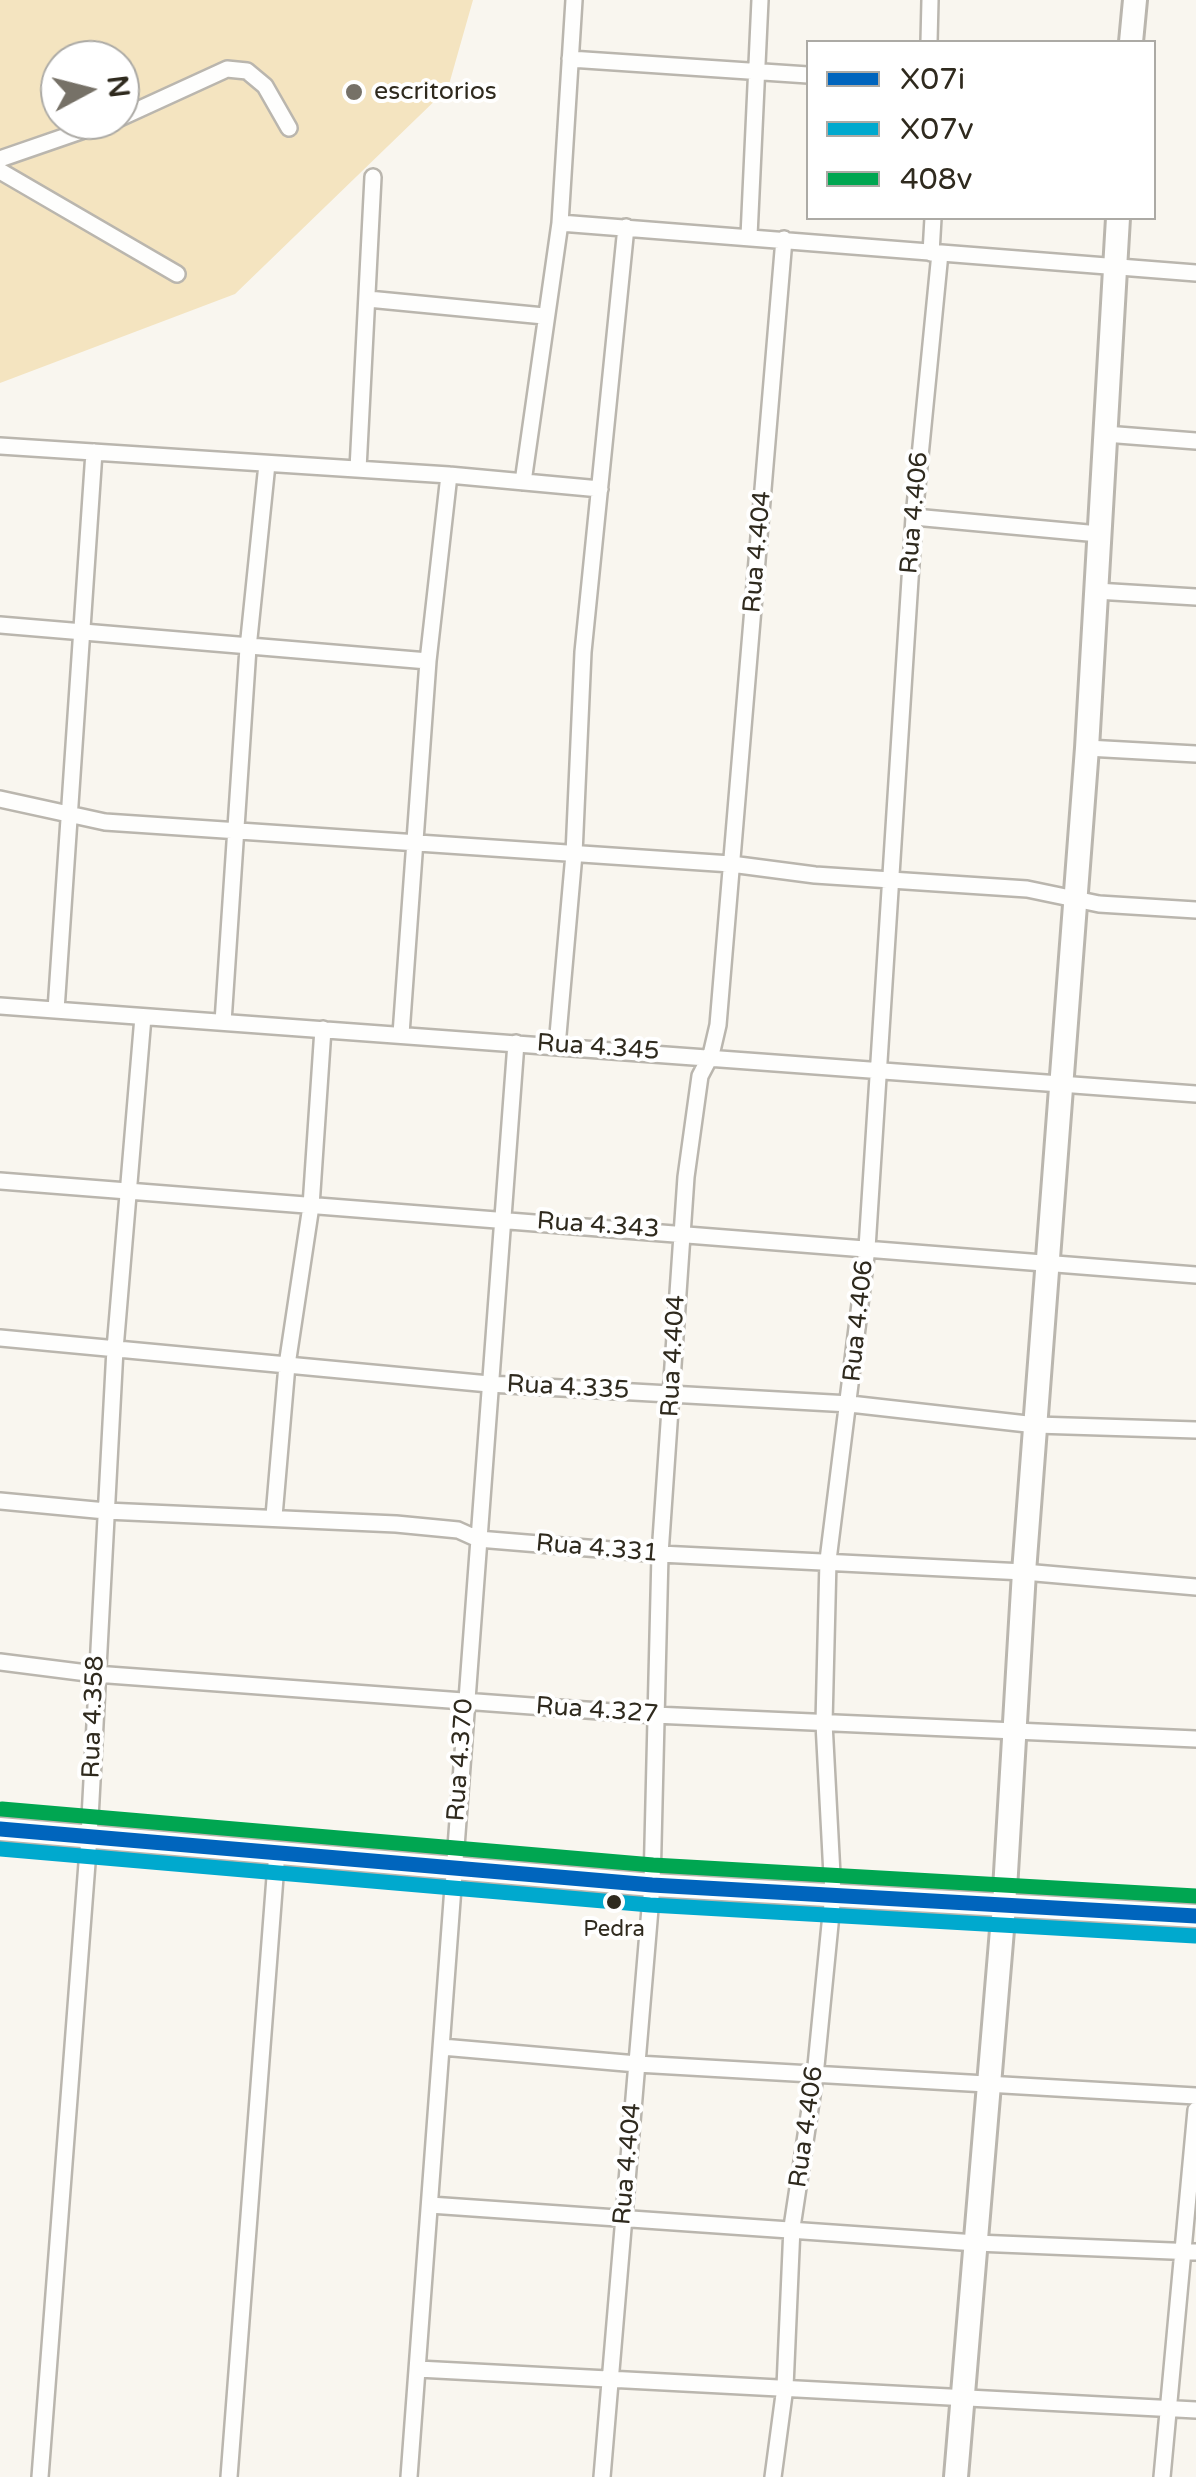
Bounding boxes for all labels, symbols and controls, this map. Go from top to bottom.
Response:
north arrow [40,40,140,140]
legend [806,40,1156,220]
text: X07i [900,61,965,98]
text: N [100,73,136,100]
place label: escritorios [374,77,497,107]
marker: escritorios [343,81,365,103]
text: X07v [900,111,974,148]
text: 408v [900,161,972,198]
street label: Rua 4.406 [895,451,935,575]
street label: Rua 4.404 [738,490,778,614]
street label: Rua 4.345 [536,1029,660,1067]
street label: Rua 4.343 [536,1207,660,1245]
street label: Rua 4.406 [838,1259,880,1383]
street label: Rua 4.404 [656,1294,692,1418]
street label: Rua 4.335 [506,1370,630,1406]
street label: Rua 4.331 [534,1529,660,1569]
street label: Rua 4.358 [77,1655,111,1779]
street label: Rua 4.327 [535,1692,659,1730]
street label: Rua 4.370 [442,1698,480,1822]
marker: Pedra [604,1892,624,1912]
place label: Pedra [583,1917,645,1943]
street label: Rua 4.406 [784,2064,830,2190]
street label: Rua 4.404 [608,2102,648,2226]

